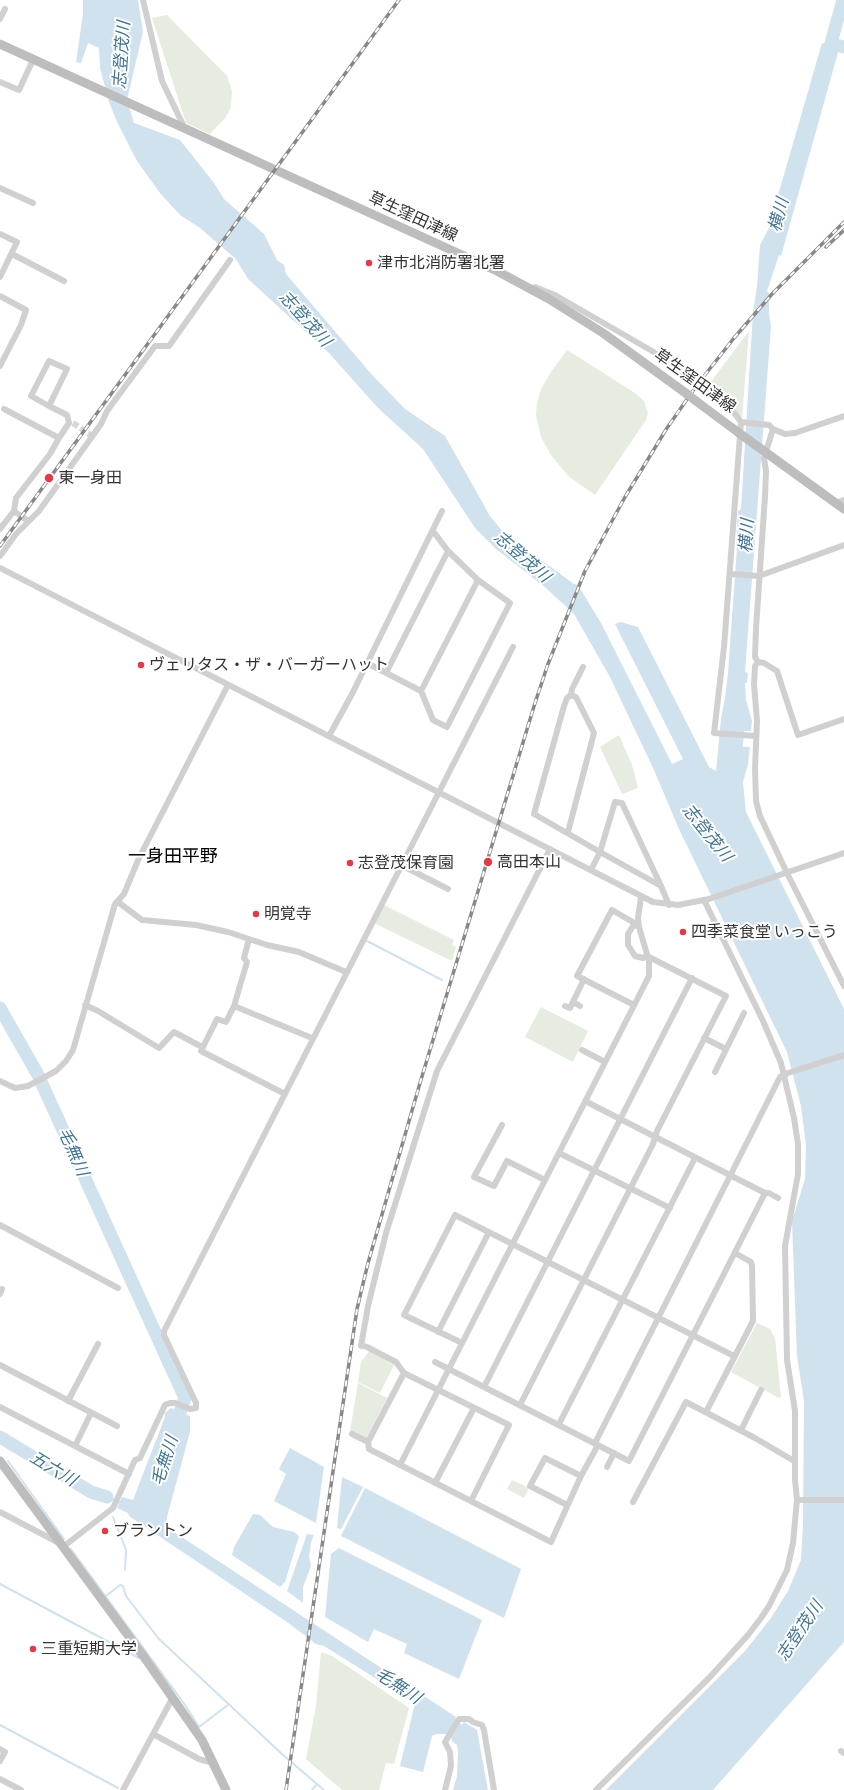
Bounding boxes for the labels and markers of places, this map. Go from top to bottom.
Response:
place label: 津市北消防署北署 [377,253,505,273]
marker: 津市北消防署北署 [364,258,374,268]
place label: 東一身田 [58,468,122,488]
marker: 東一身田 [43,472,55,484]
place label: ヴェリタス・ザ・バーガーハット [149,655,389,675]
marker: ヴェリタス・ザ・バーガーハット [136,660,146,670]
place label: 高田本山 [497,852,561,872]
place label: 志登茂保育園 [358,853,454,873]
marker: 高田本山 [482,856,494,868]
marker: 志登茂保育園 [345,858,355,868]
place label: 明覚寺 [264,904,312,924]
marker: 明覚寺 [251,909,261,919]
place label: 四季菜食堂 いっこう [691,922,838,942]
marker: 四季菜食堂 いっこう [678,927,688,937]
place label: ブラントン [113,1521,193,1541]
marker: ブラントン [100,1526,110,1536]
place label: 三重短期大学 [41,1639,137,1659]
marker: 三重短期大学 [28,1644,38,1654]

